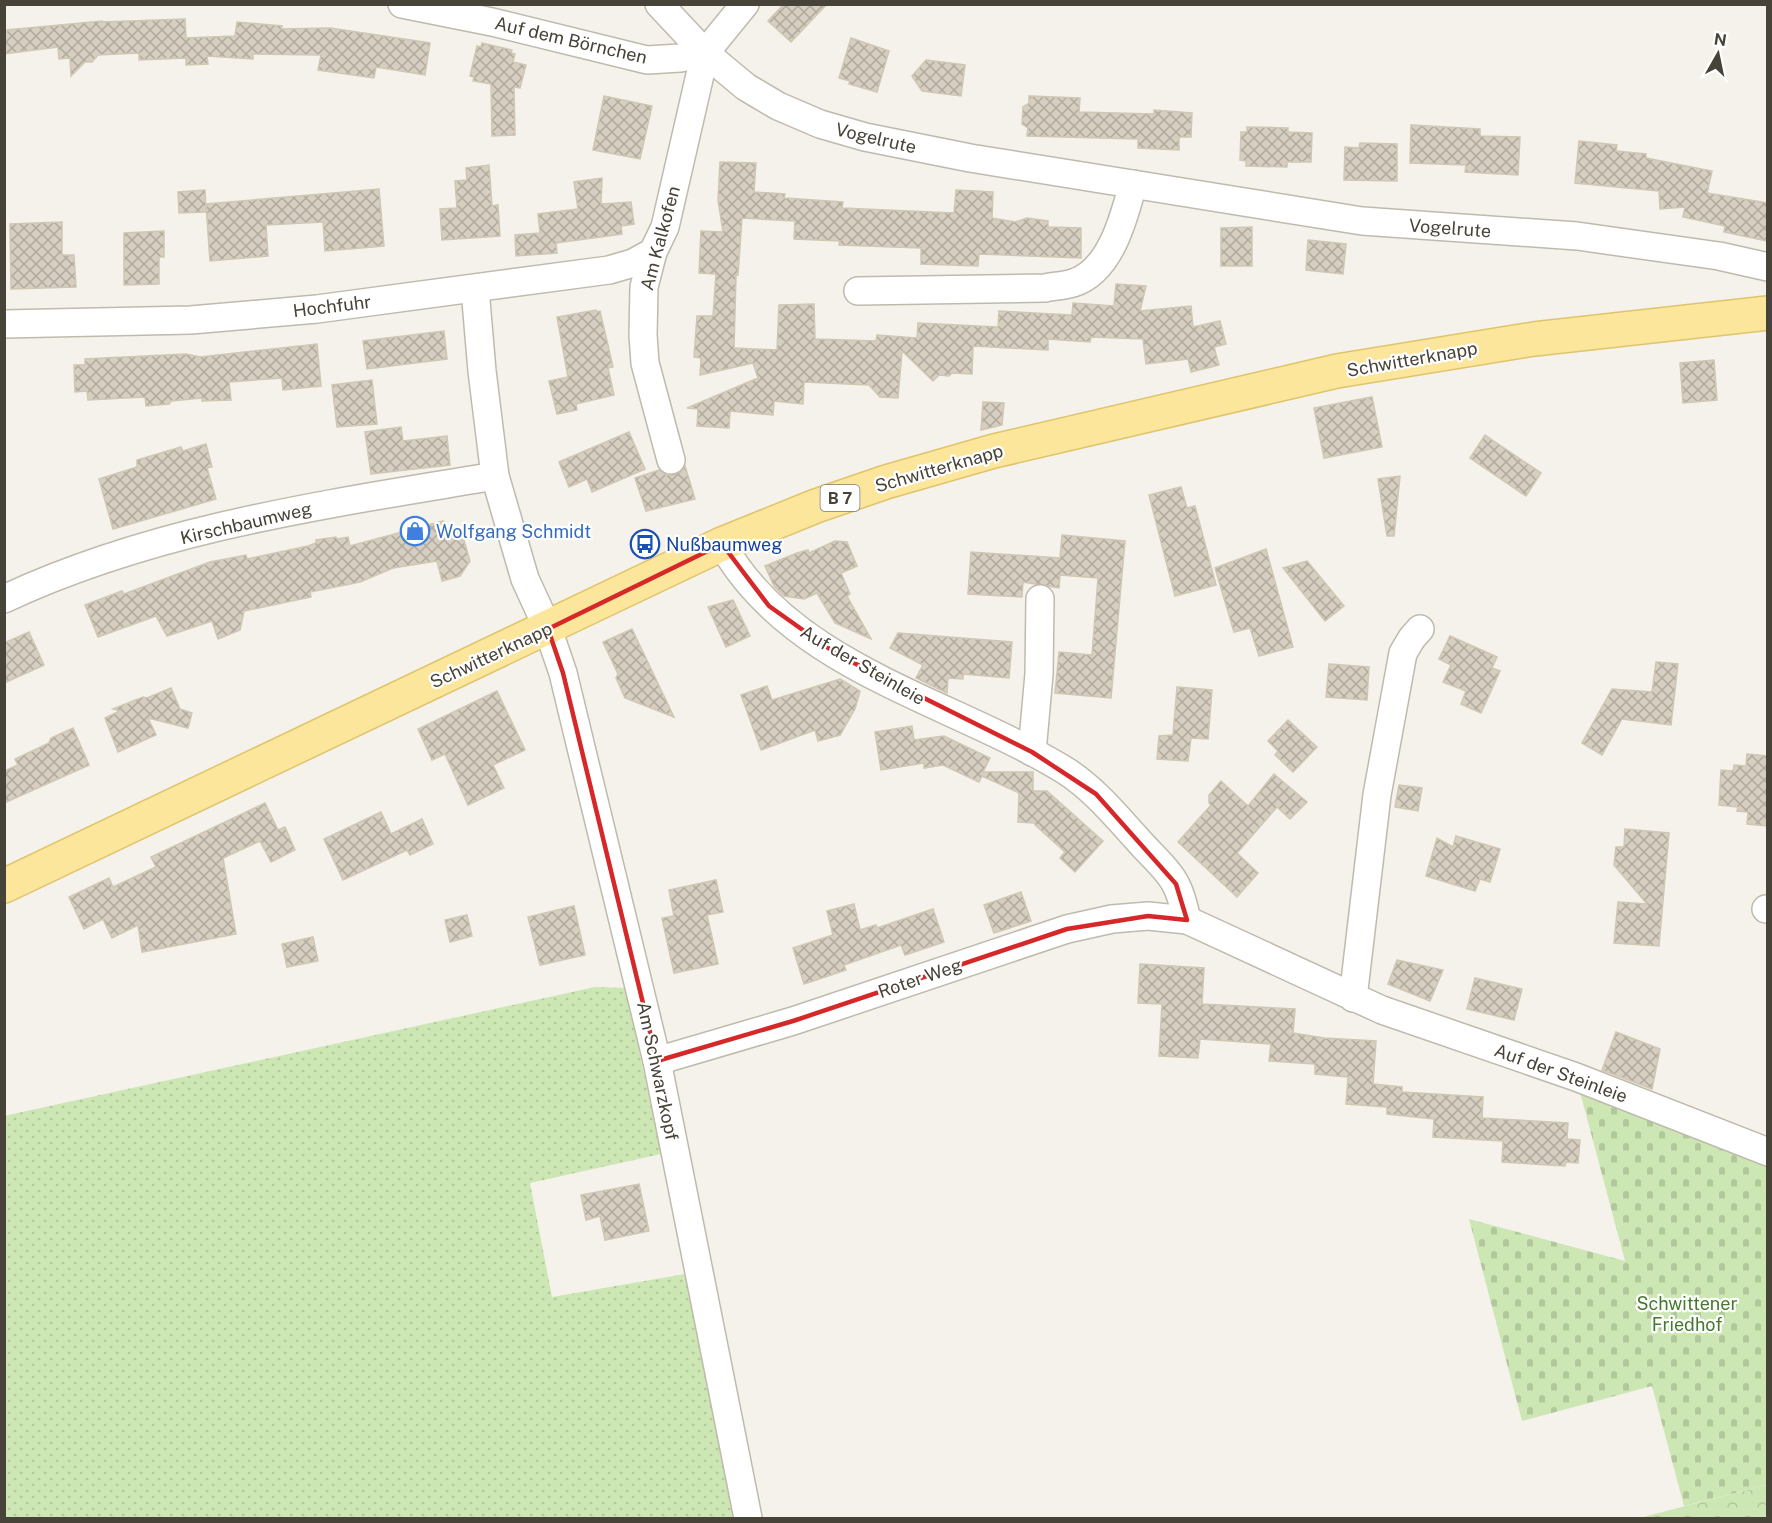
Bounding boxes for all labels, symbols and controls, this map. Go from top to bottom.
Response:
street label: Auf dem Börnchen [493,12,649,68]
north arrow [1688,24,1748,84]
text: N [1713,29,1728,50]
street label: Vogelrute [834,119,918,157]
street label: Am Kalkofen [636,183,684,293]
street label: Vogelrute [1408,215,1492,241]
street label: Hochfuhr [292,291,372,321]
street label: Schwitterknapp [1345,337,1479,381]
street label: Schwitterknapp [873,440,1005,496]
road number: B 7 [820,485,860,511]
street label: Kirschbaumweg [178,498,314,548]
shop icon: Wolfgang Schmidt [399,515,431,547]
place label: Wolfgang Schmidt [436,521,591,542]
bus stop icon: Nußbaumweg [629,528,661,560]
place label: Nußbaumweg [666,534,782,555]
street label: Schwitterknapp [427,618,555,692]
street label: Auf der Steinleie [797,621,929,709]
street label: Roter Weg [875,954,965,1002]
street label: Am Schwarzkopf [633,1000,683,1142]
street label: Auf der Steinleie [1492,1039,1630,1107]
park label: Schwittener Friedhof [1637,1293,1737,1335]

